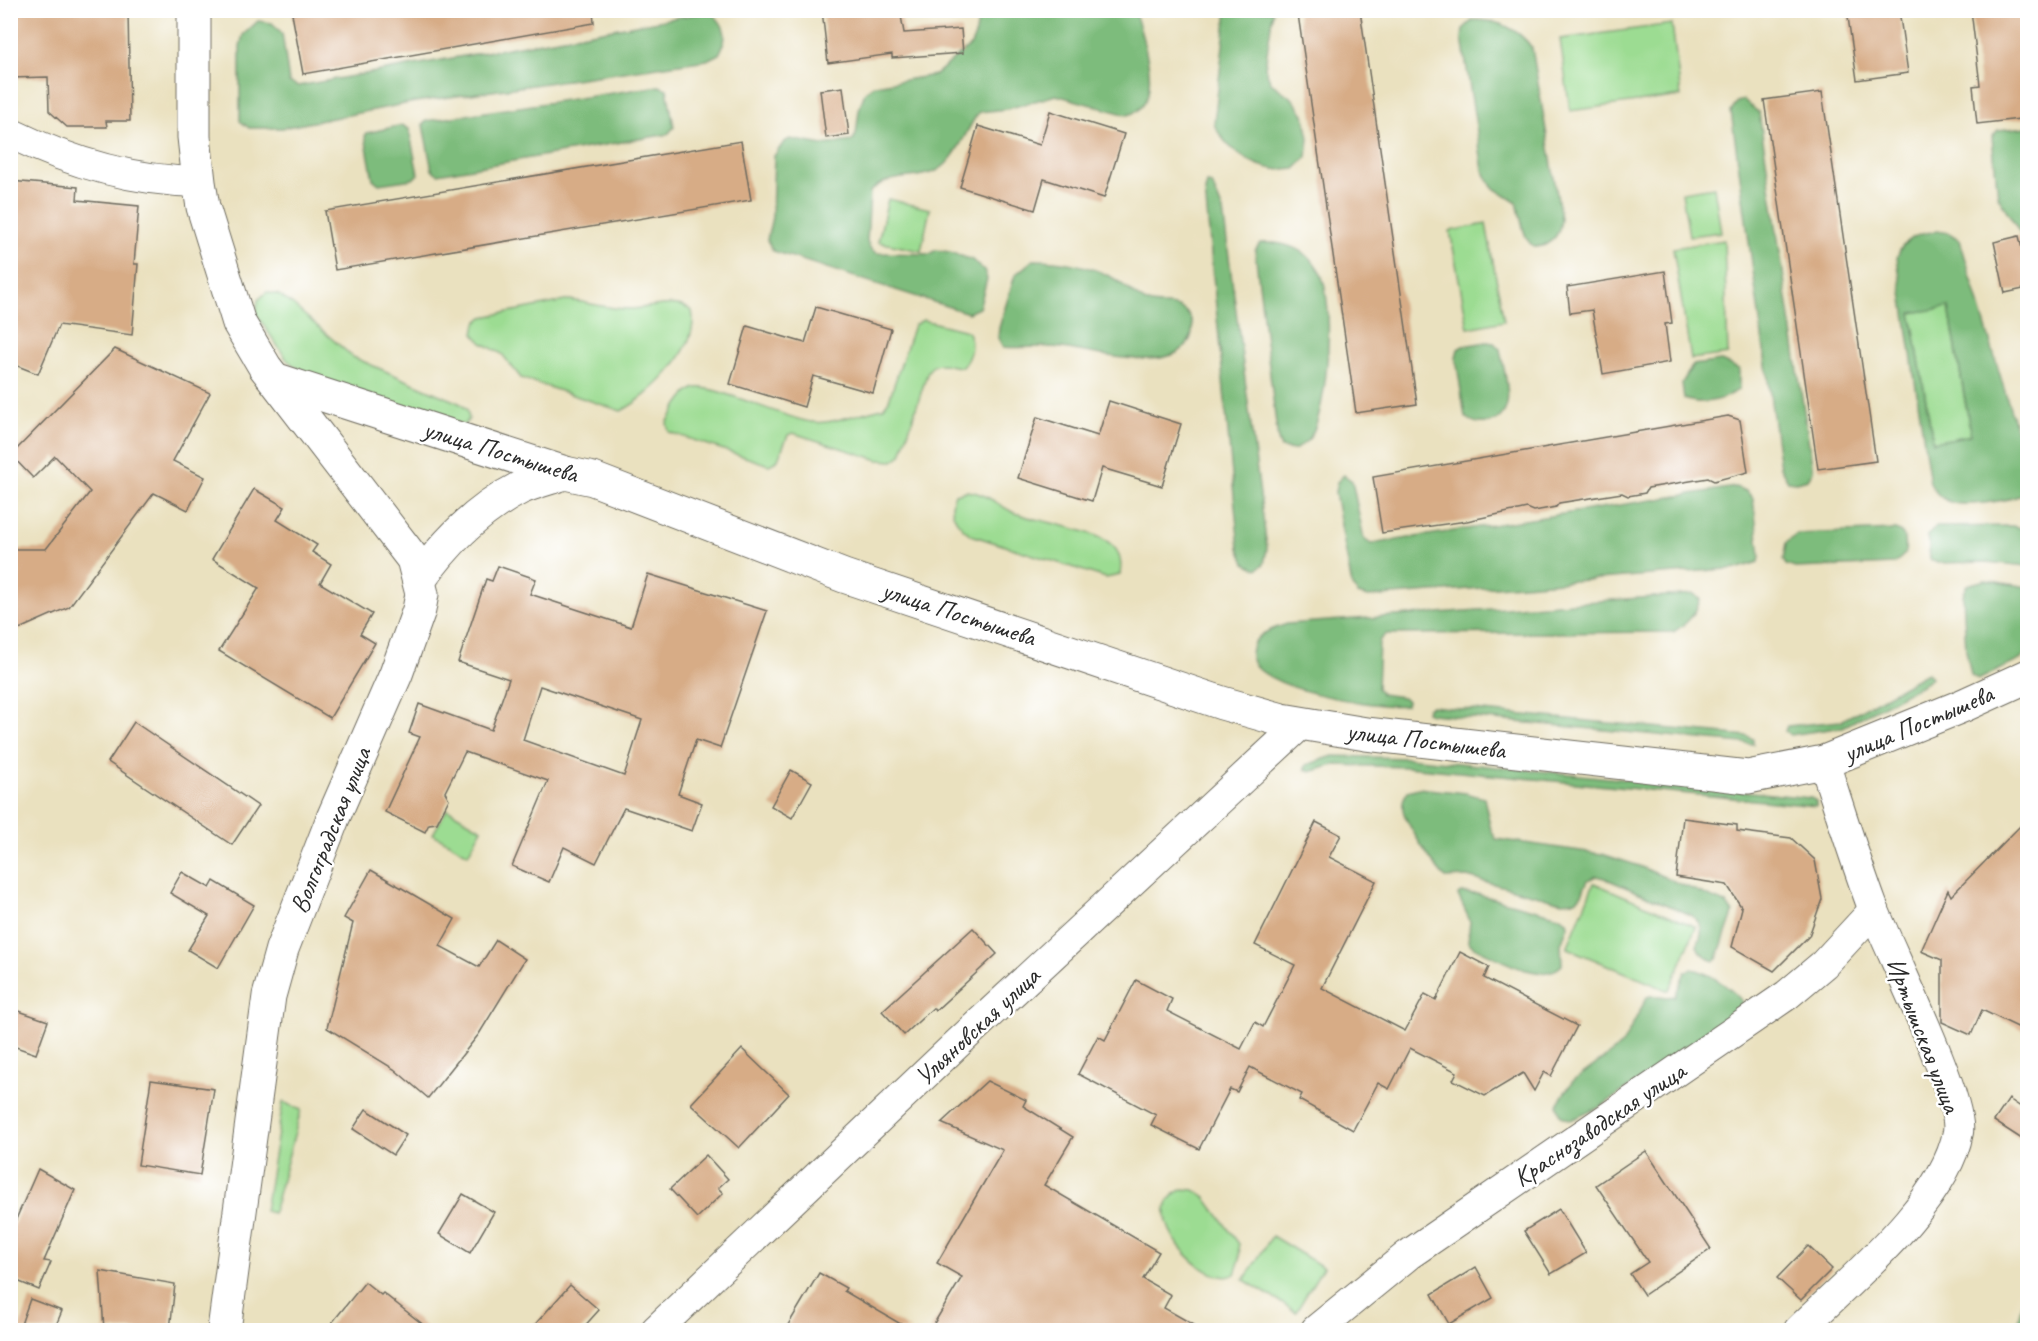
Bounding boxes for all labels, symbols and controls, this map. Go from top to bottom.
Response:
street label: улица Постышева [418,412,583,491]
street label: улица Постышева [876,573,1041,654]
street label: улица Постышева [1837,677,1999,771]
street label: улица Постышева [1343,714,1509,767]
street label: Волгоградская улица [282,741,379,918]
street label: Иртышская улица [1879,953,1969,1119]
street label: Ульяновская улица [908,959,1048,1093]
street label: Краснозаводская улица [1507,1053,1694,1195]

